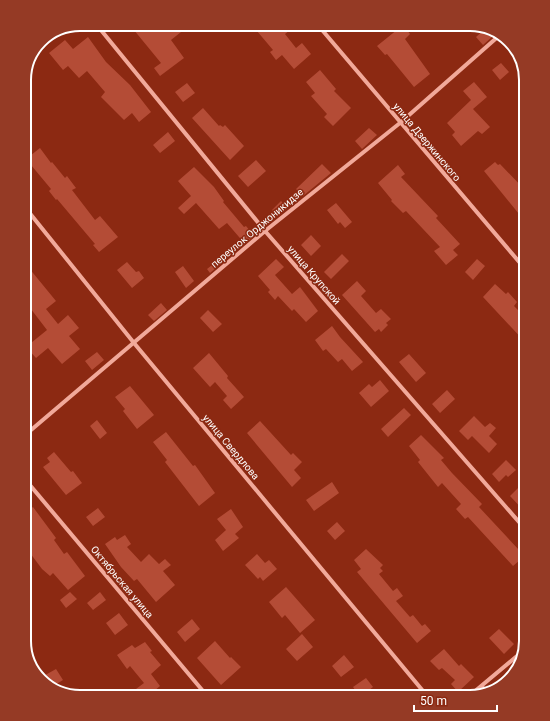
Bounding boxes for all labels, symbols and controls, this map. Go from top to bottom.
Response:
street label: улица Дзержинского [391,101,463,184]
street label: переулок Орджоникидзе [209,186,305,270]
street label: улица Крупской [285,243,343,307]
street label: улица Свердлова [201,412,261,482]
street label: Октябрьская улица [89,544,155,620]
scale bar [414,687,497,713]
text: 50 m [420,694,447,708]

